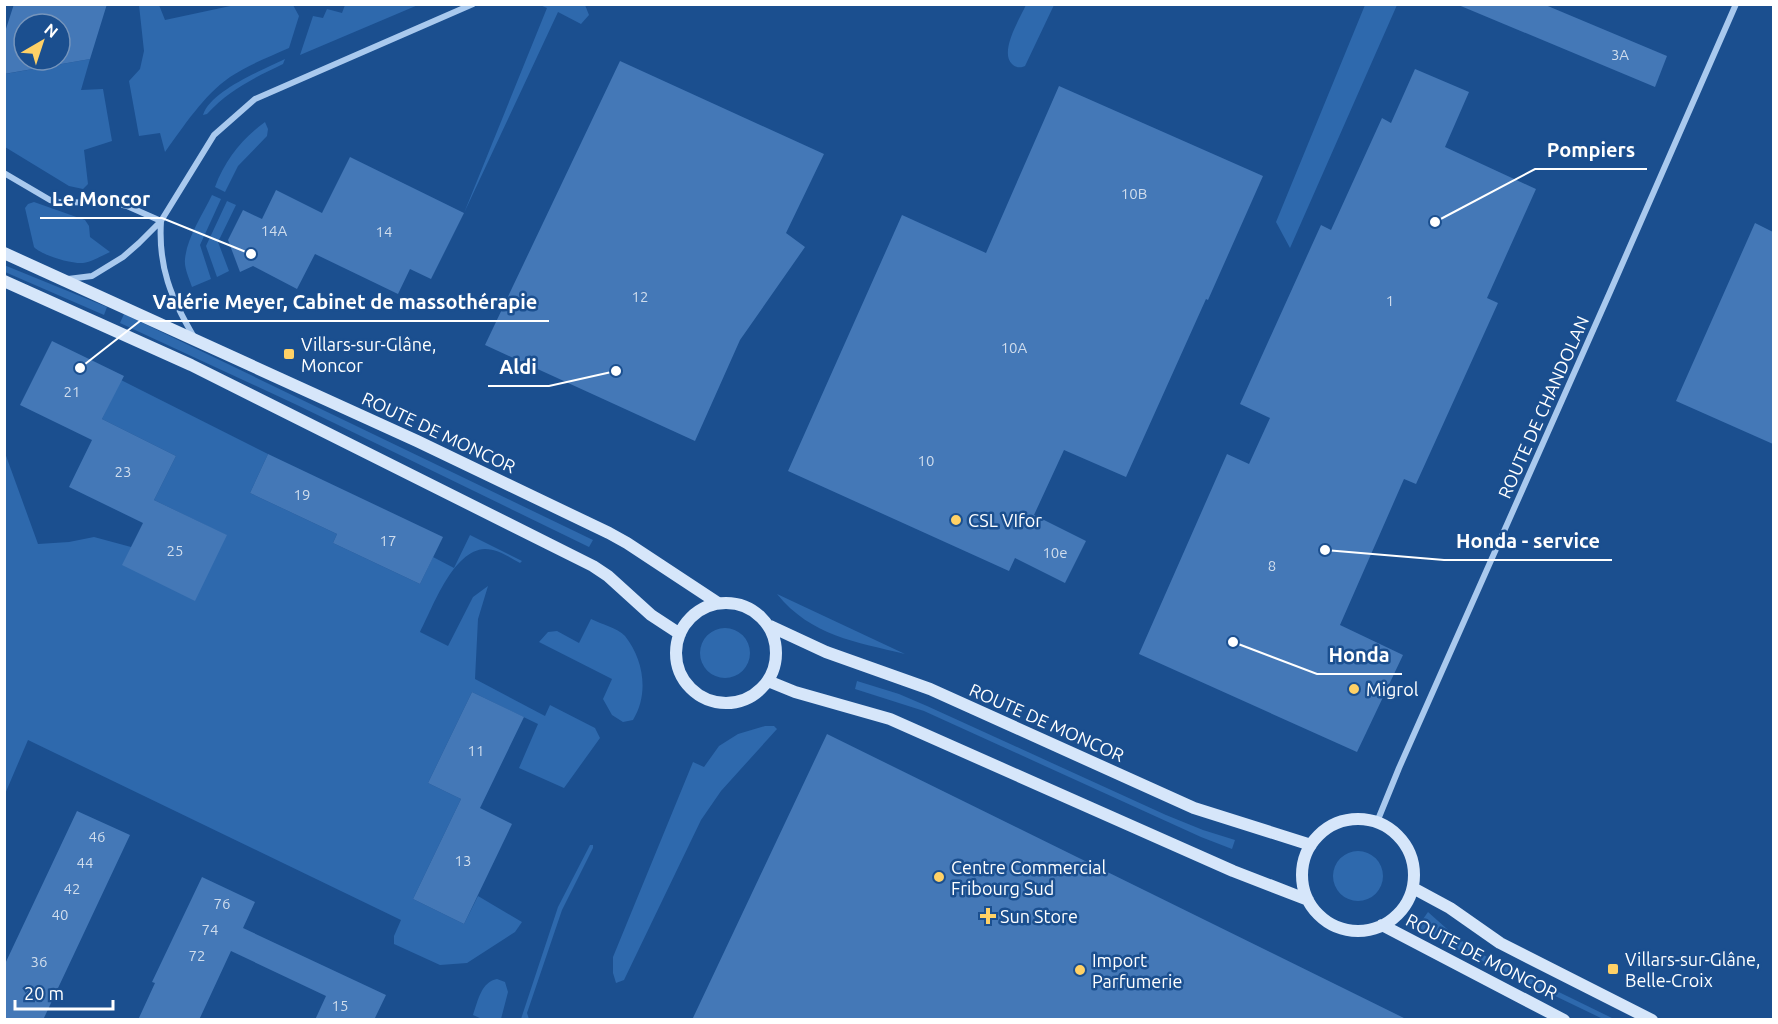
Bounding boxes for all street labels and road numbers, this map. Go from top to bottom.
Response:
street label: ROUTE DE CHANDOLAN [1494,313,1592,501]
street label: ROUTE DE MONCOR [359,388,519,476]
street label: ROUTE DE MONCOR [967,679,1127,765]
street label: ROUTE DE MONCOR [1403,909,1561,1003]

